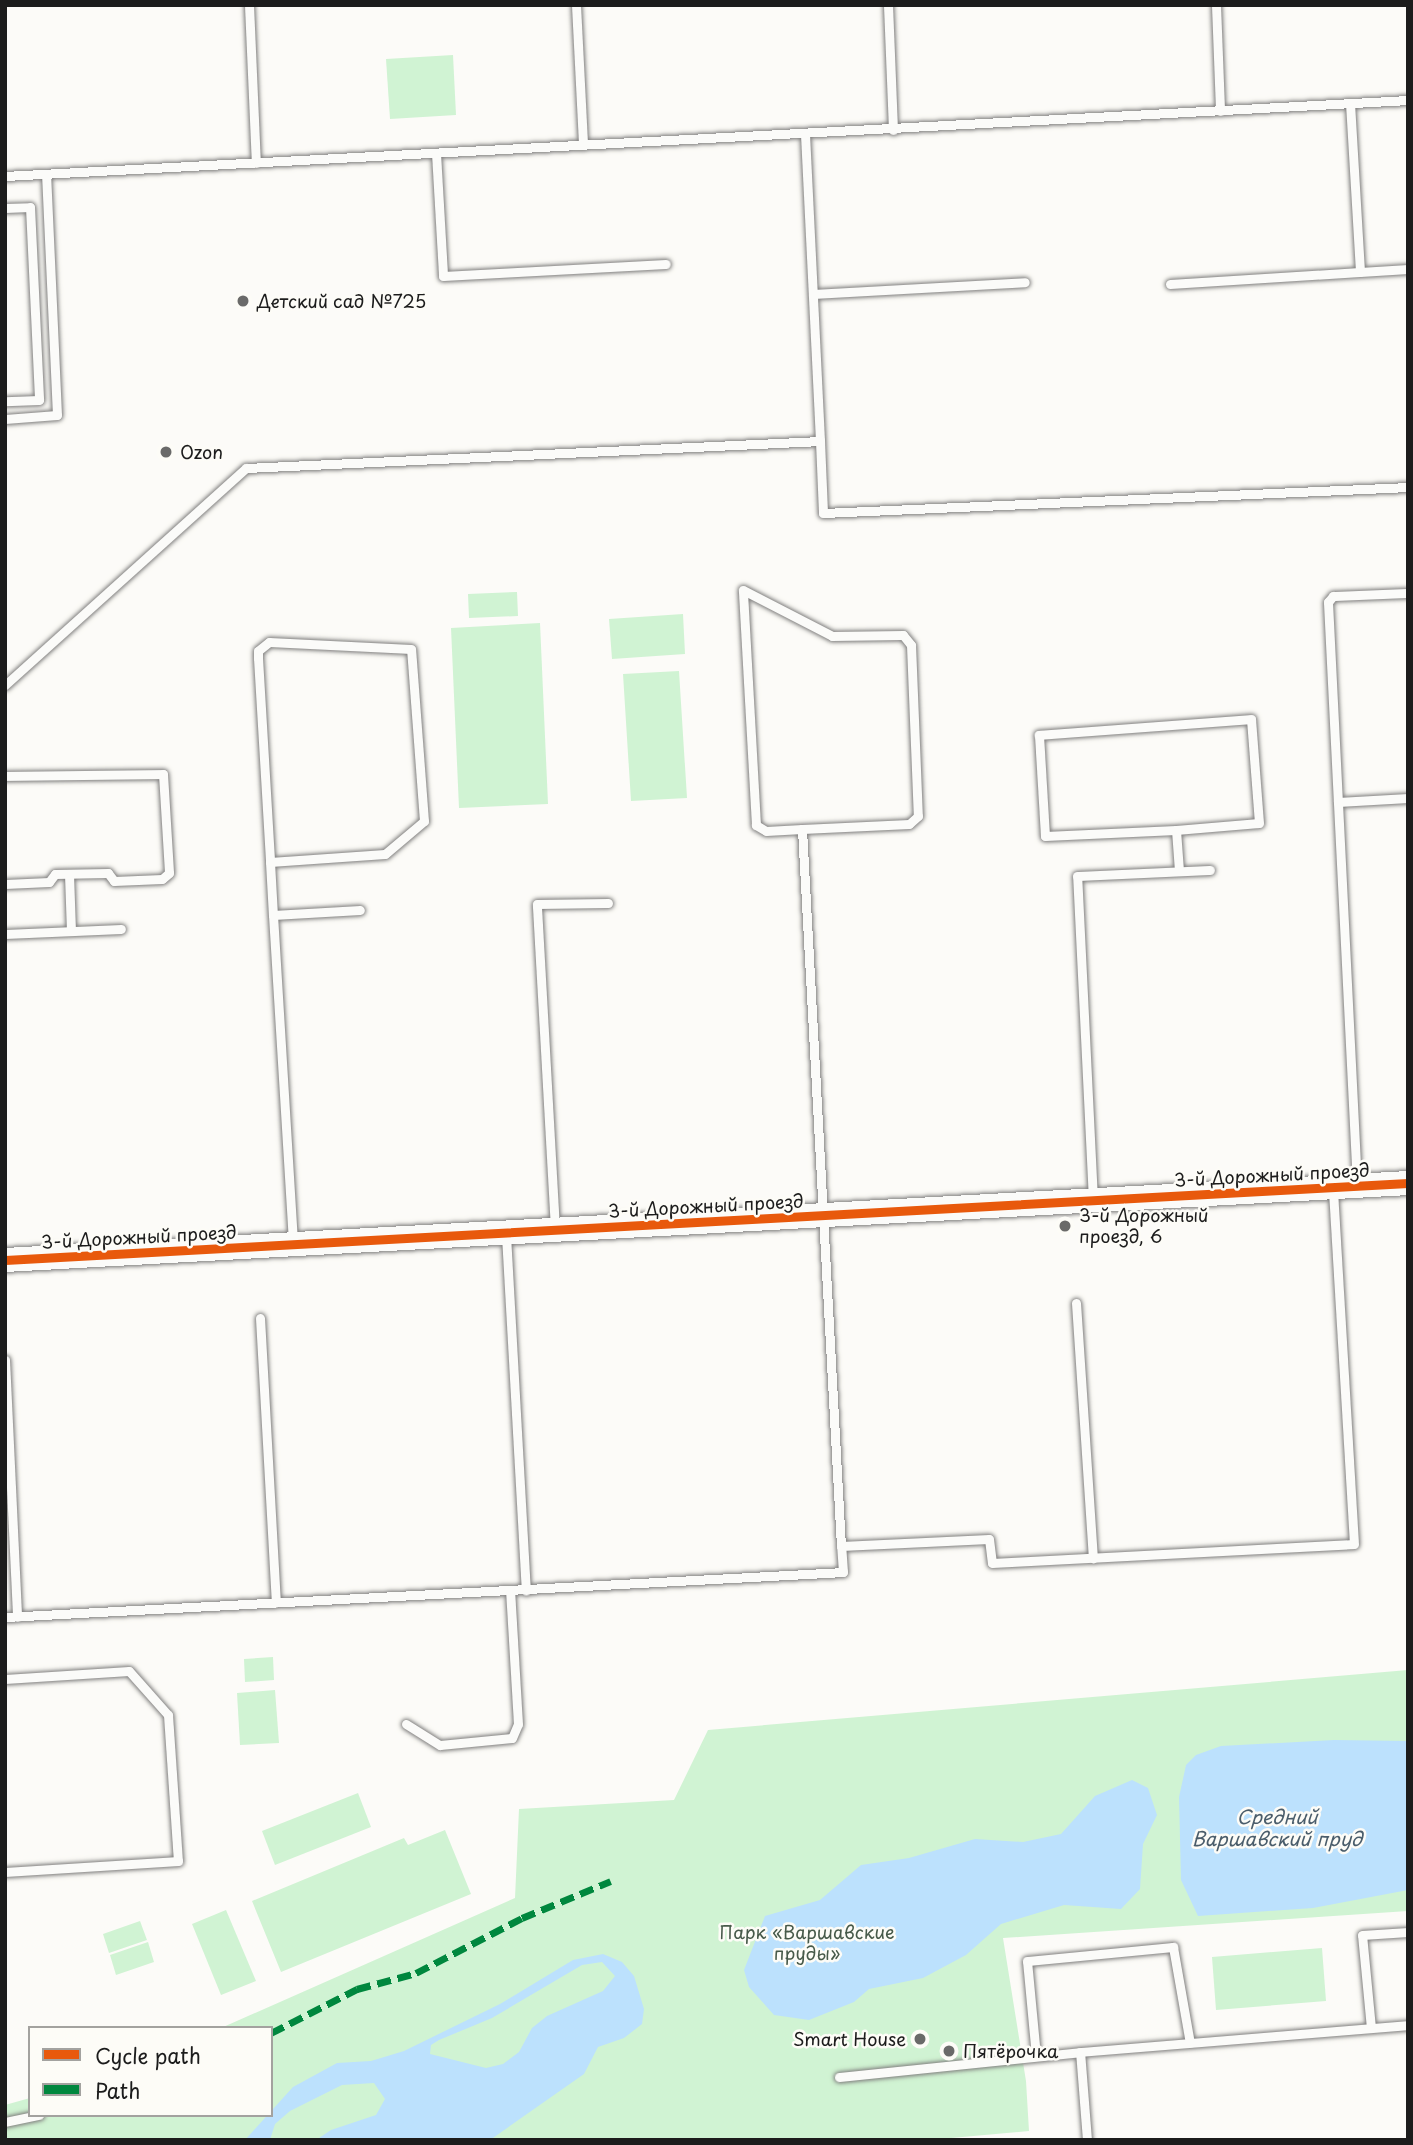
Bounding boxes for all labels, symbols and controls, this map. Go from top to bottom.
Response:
place label: Детский сад №725 [257,290,428,312]
marker: Детский сад №725 [235,293,251,309]
place label: Ozon [180,441,223,463]
marker: Ozon [158,444,174,460]
street label: 3-й Дорожный проезд [1173,1159,1371,1191]
street label: 3-й Дорожный проезд [607,1190,805,1222]
place label: 3-й Дорожный проезд, 6 [1079,1205,1209,1248]
marker: 3-й Дорожный проезд, 6 [1057,1218,1073,1234]
street label: 3-й Дорожный проезд [40,1221,238,1253]
water label: Средний Варшавский пруд [1192,1806,1362,1850]
park label: Парк «Варшавские пруды» [720,1922,894,1965]
legend [28,2026,273,2117]
place label: Smart House [793,2028,906,2050]
marker: Smart House [912,2031,928,2047]
text: Cycle path [95,2039,201,2071]
place label: Пятёрочка [963,2040,1058,2062]
marker: Пятёрочка [941,2043,957,2059]
text: Path [95,2074,140,2106]

